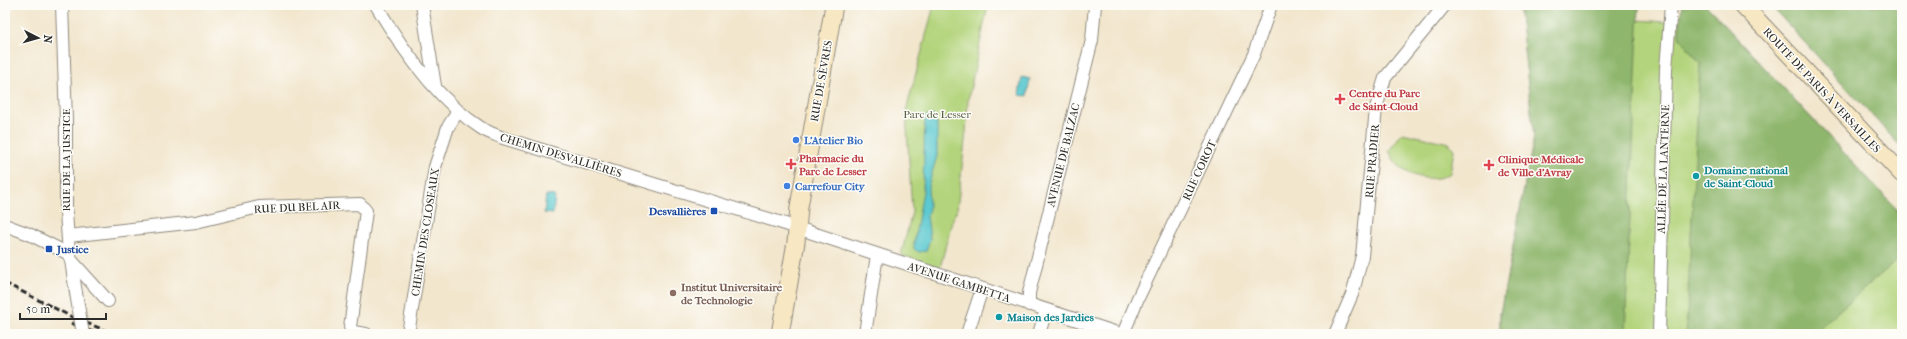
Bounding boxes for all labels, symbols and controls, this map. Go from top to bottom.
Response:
north arrow [18,18,58,58]
street label: ROUTE DE PARIS À VERSAILLES [1760,25,1883,156]
text: N [40,34,54,44]
street label: RUE DE SÈVRES [808,39,835,123]
place label: Centre du Parc de Saint-Cloud [1349,87,1420,113]
marker: Centre du Parc de Saint-Cloud [1334,93,1346,105]
street label: AVENUE DE BALZAC [1044,102,1083,209]
street label: ALLÉE DE LA LANTERNE [1655,104,1672,235]
street label: RUE DE LA JUSTICE [60,108,73,211]
park label: Parc de Lesser [903,108,971,121]
street label: RUE PRADIER [1363,123,1382,199]
street label: CHEMIN DESVALLIÈRES [498,131,624,180]
place label: L'Atelier Bio [804,134,863,147]
marker: L'Atelier Bio [791,135,801,145]
street label: RUE COROT [1180,137,1219,202]
place label: Pharmacie du Parc de Lesser [799,152,867,178]
place label: Clinique Médicale de Ville d'Avray [1498,153,1584,179]
marker: Pharmacie du Parc de Lesser [786,159,796,169]
marker: Clinique Médicale de Ville d'Avray [1483,159,1495,171]
place label: Domaine national de Saint-Cloud [1703,164,1789,190]
street label: CHEMIN DES CLOSEAUX [409,166,442,297]
marker: Domaine national de Saint-Cloud [1691,171,1701,181]
place label: Carrefour City [795,180,866,193]
marker: Carrefour City [782,181,792,191]
street label: RUE DU BEL AIR [253,199,342,216]
place label: Desvallières [648,205,706,218]
marker: Desvallières [709,206,719,216]
place label: Justice [56,243,89,256]
marker: Justice [44,244,54,254]
street label: AVENUE GAMBETTA [905,259,1013,305]
place label: Institut Universitaire de Technologie [681,281,783,307]
marker: Institut Universitaire de Technologie [668,288,678,298]
scale bar [20,295,106,321]
text: 50 m [26,302,50,316]
place label: Maison des Jardies [1006,311,1094,324]
marker: Maison des Jardies [994,312,1004,322]

